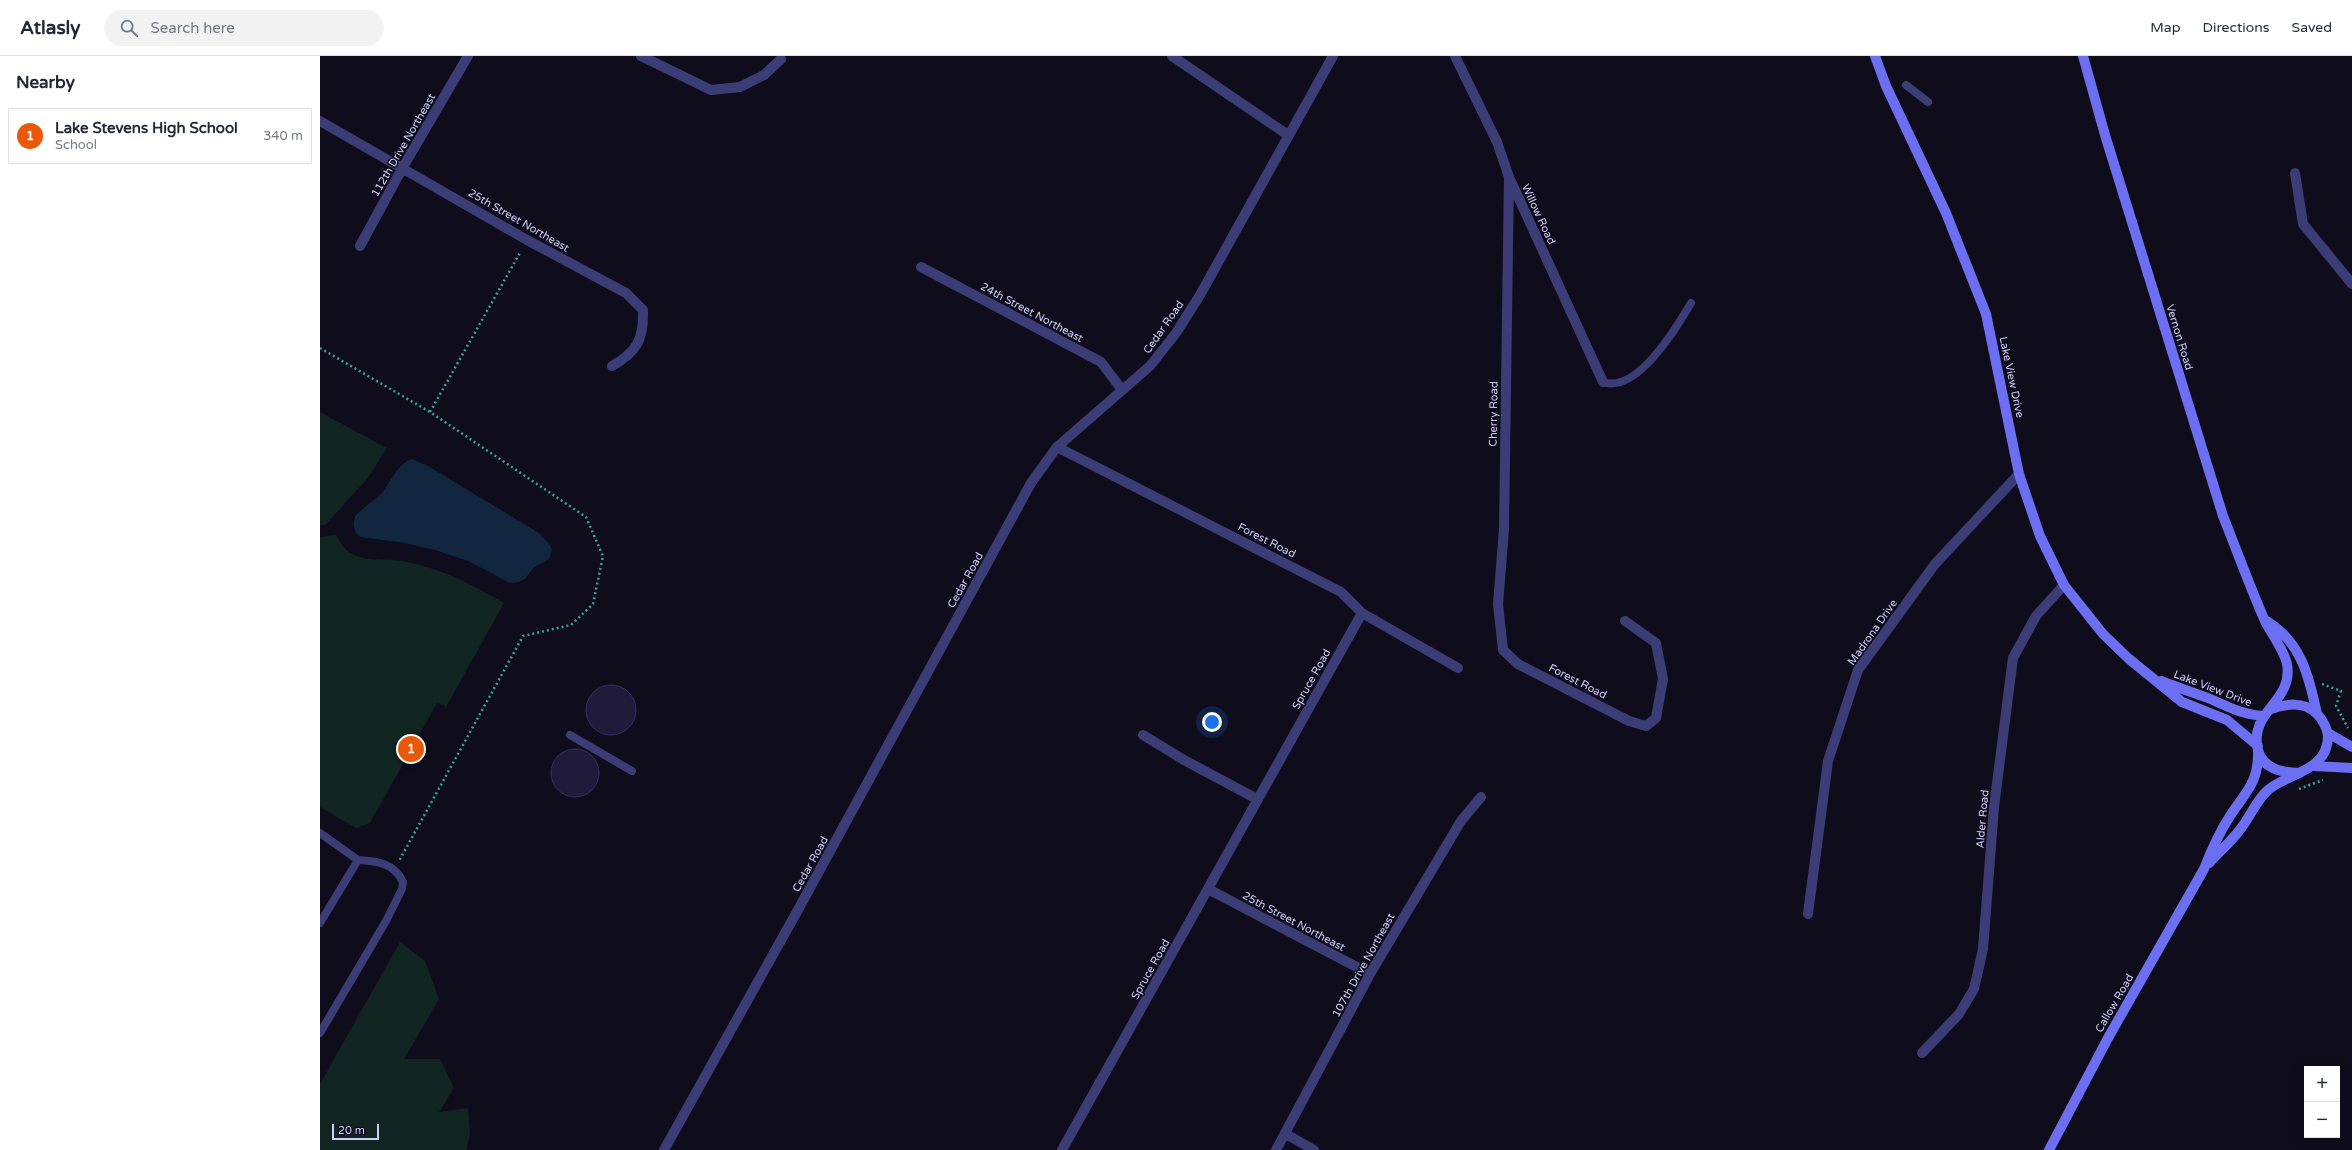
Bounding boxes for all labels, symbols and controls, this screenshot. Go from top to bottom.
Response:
search box [104,10,384,46]
text: Atlasly [20,17,80,39]
icon: search [118,17,140,39]
text: Search here [150,19,235,37]
text: Map [2150,19,2181,36]
text: Directions [2203,19,2270,36]
text: Saved [2292,19,2332,36]
text: Nearby [16,72,75,93]
street label: 112th Drive Northeast [369,91,438,199]
text: Lake Stevens High School [55,119,238,137]
text: 1 [26,128,34,144]
text: 340 m [263,128,303,144]
text: School [55,137,97,153]
street label: Willow Road [1519,182,1558,246]
street label: 25th Street Northeast [466,186,571,255]
street label: 24th Street Northeast [978,280,1085,345]
street label: Cedar Road [1140,298,1186,356]
street label: Vernon Road [2163,303,2196,372]
street label: Lake View Drive [1997,335,2026,419]
street label: Cherry Road [1486,381,1501,447]
street label: Forest Road [1236,520,1298,561]
street label: Cedar Road [945,550,986,610]
street label: Madrona Drive [1845,597,1900,668]
street label: Spruce Road [1289,647,1333,712]
street label: Forest Road [1547,661,1609,702]
street label: Lake View Drive [2172,668,2254,709]
your location [1202,712,1222,732]
pin: 1 [398,734,424,764]
street label: Alder Road [1973,789,1992,849]
street label: Cedar Road [790,834,831,894]
street label: 25th Street Northeast [1240,889,1347,954]
street label: 107th Drive Northeast [1329,911,1397,1019]
street label: Spruce Road [1128,937,1172,1002]
street label: Callow Road [2093,972,2136,1035]
map controls [2304,1066,2340,1138]
button: + [2304,1066,2340,1102]
button: − [2304,1102,2340,1138]
scale bar [332,1122,379,1141]
text: 20 m [338,1124,365,1137]

